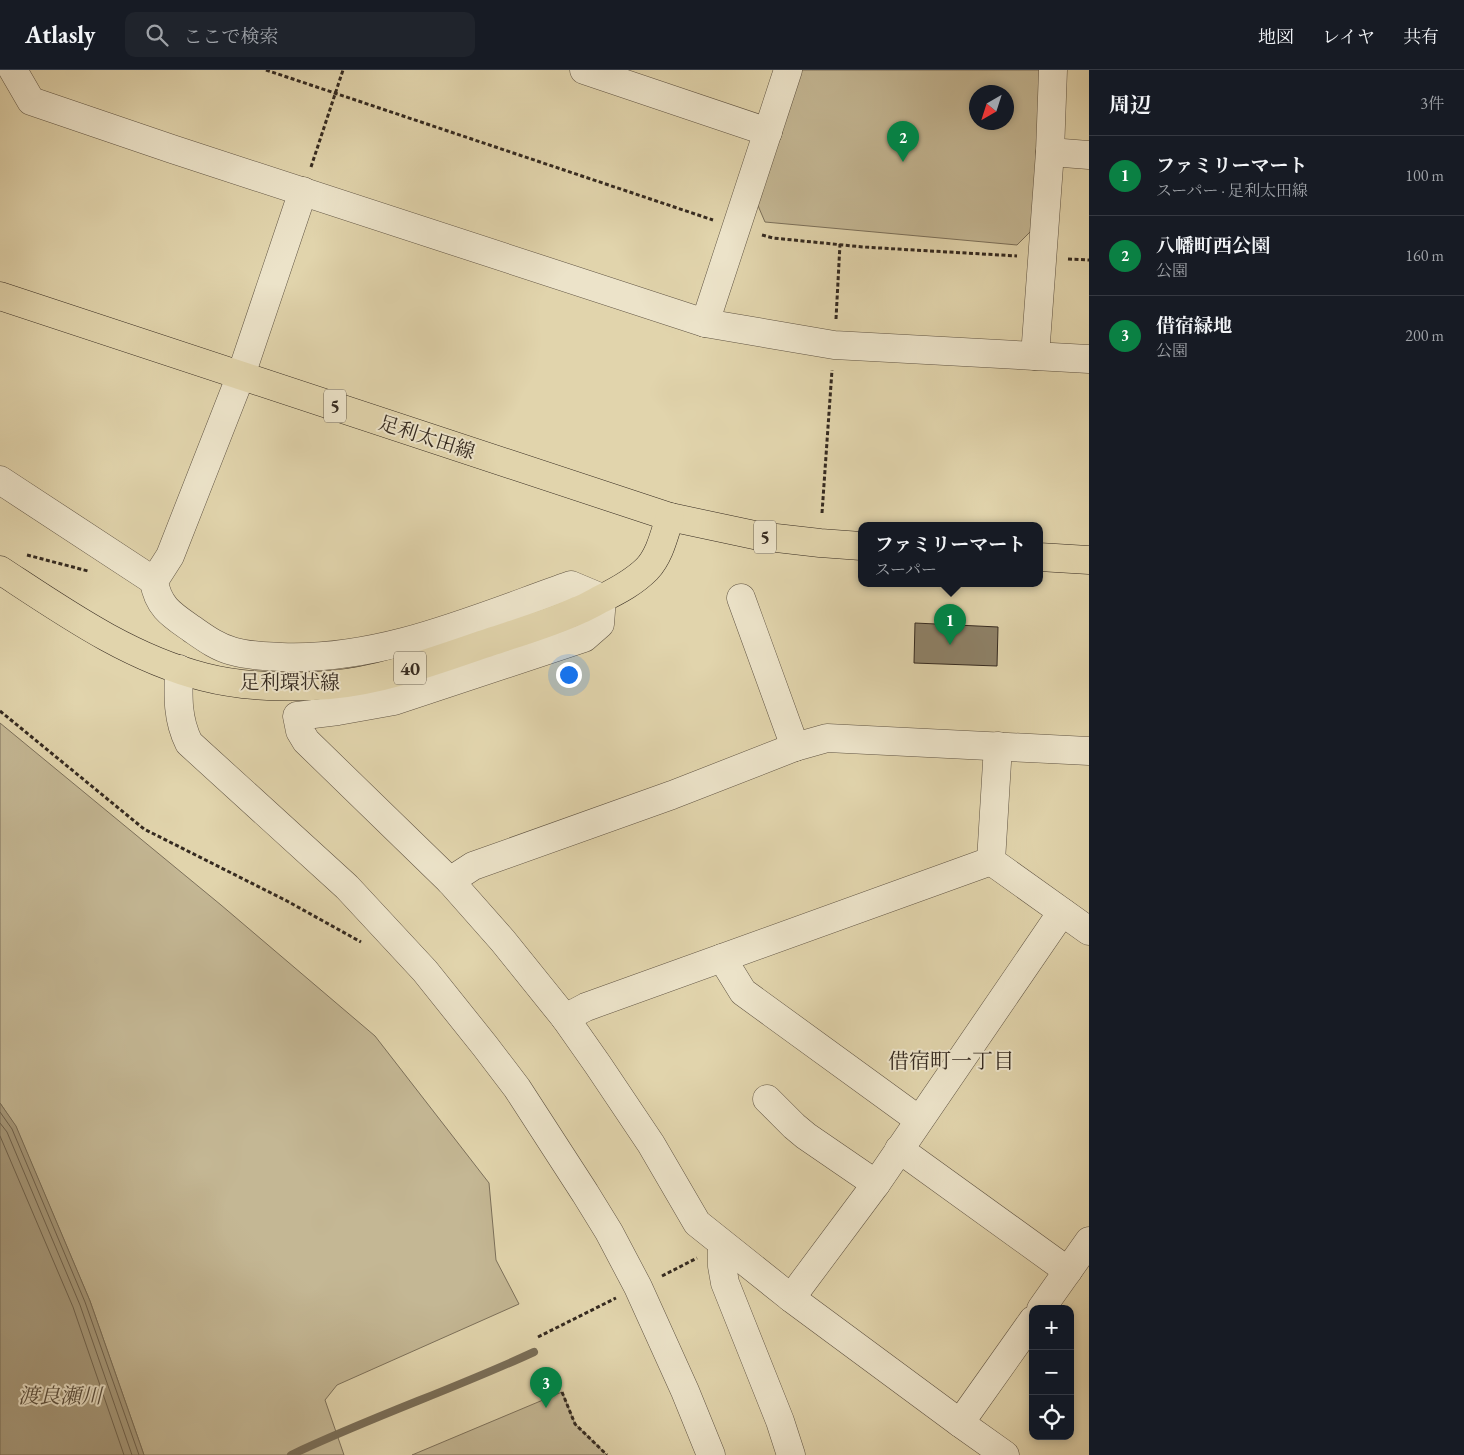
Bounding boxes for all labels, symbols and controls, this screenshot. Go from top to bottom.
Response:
search box [125,12,475,57]
text: Atlasly [25,19,95,50]
icon: search [143,21,171,49]
text: ここで検索 [183,24,278,49]
text: 地図 [1258,25,1294,48]
text: レイヤ [1322,25,1375,48]
text: 共有 [1403,25,1439,48]
north arrow [969,85,1014,130]
text: 周辺 [1109,91,1151,118]
text: 3件 [1420,93,1444,114]
pin: 2 [887,121,919,162]
text: ファミリーマート [1156,153,1308,178]
text: 1 [1121,165,1129,186]
text: 100 m [1405,165,1444,186]
text: スーパー · 足利太田線 [1156,180,1308,201]
text: 八幡町西公園 [1156,233,1270,258]
text: 2 [1121,245,1129,266]
text: 160 m [1405,245,1444,266]
text: 公園 [1156,260,1188,281]
text: 借宿緑地 [1156,313,1232,338]
text: 3 [1121,325,1129,346]
text: 200 m [1405,325,1444,346]
text: 公園 [1156,340,1188,361]
road number: 5 [324,390,346,422]
street label: 足利太田線 [375,409,479,465]
road number: 5 [754,521,776,554]
popup [858,522,1043,587]
text: ファミリーマート [875,532,1026,557]
text: スーパー [875,559,937,580]
pin: 1 [934,604,966,645]
road number: 40 [394,652,426,684]
your location [556,662,582,688]
street label: 足利環状線 [240,669,340,695]
district label: 借宿町一丁目 [888,1047,1014,1074]
map controls [1029,1305,1074,1440]
button: + [1029,1305,1074,1350]
button: − [1029,1350,1074,1395]
pin: 3 [530,1367,562,1408]
water label: 渡良瀬川 [18,1382,104,1409]
button: locate [1029,1395,1074,1440]

